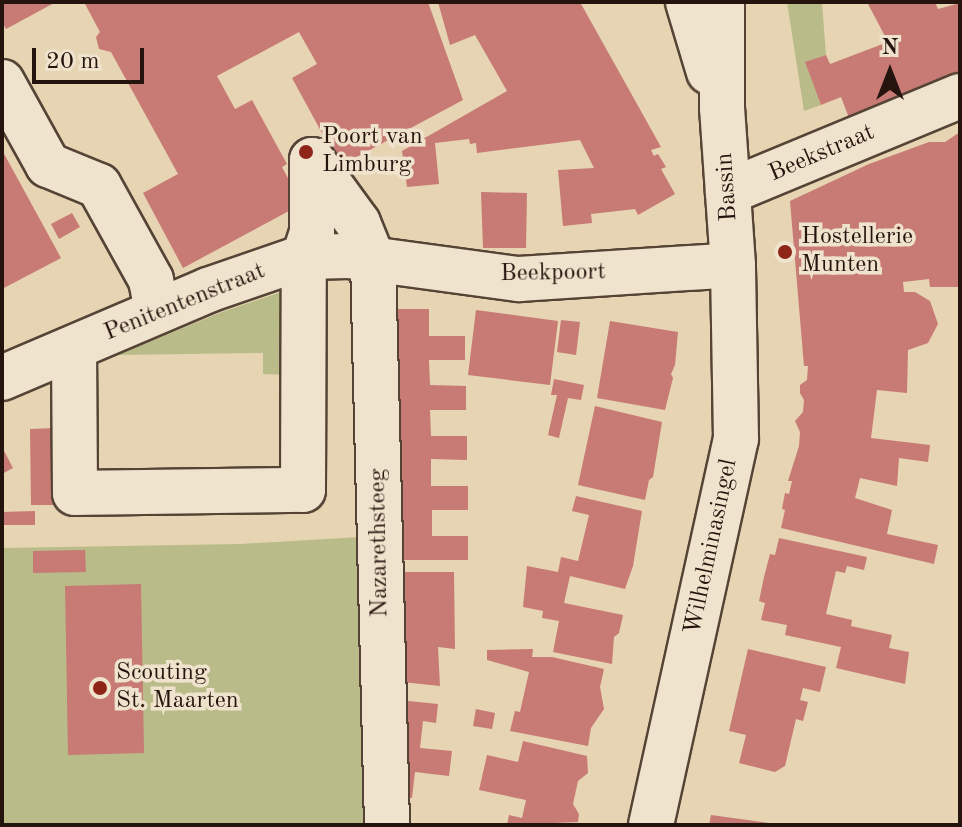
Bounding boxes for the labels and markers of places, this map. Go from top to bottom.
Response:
place label: Poort van Limburg [322,124,423,180]
marker: Poort van Limburg [297,143,315,161]
place label: Hostellerie Munten [801,224,913,280]
marker: Hostellerie Munten [776,243,794,261]
place label: Scouting St. Maarten [116,660,239,716]
marker: Scouting St. Maarten [91,679,109,697]

